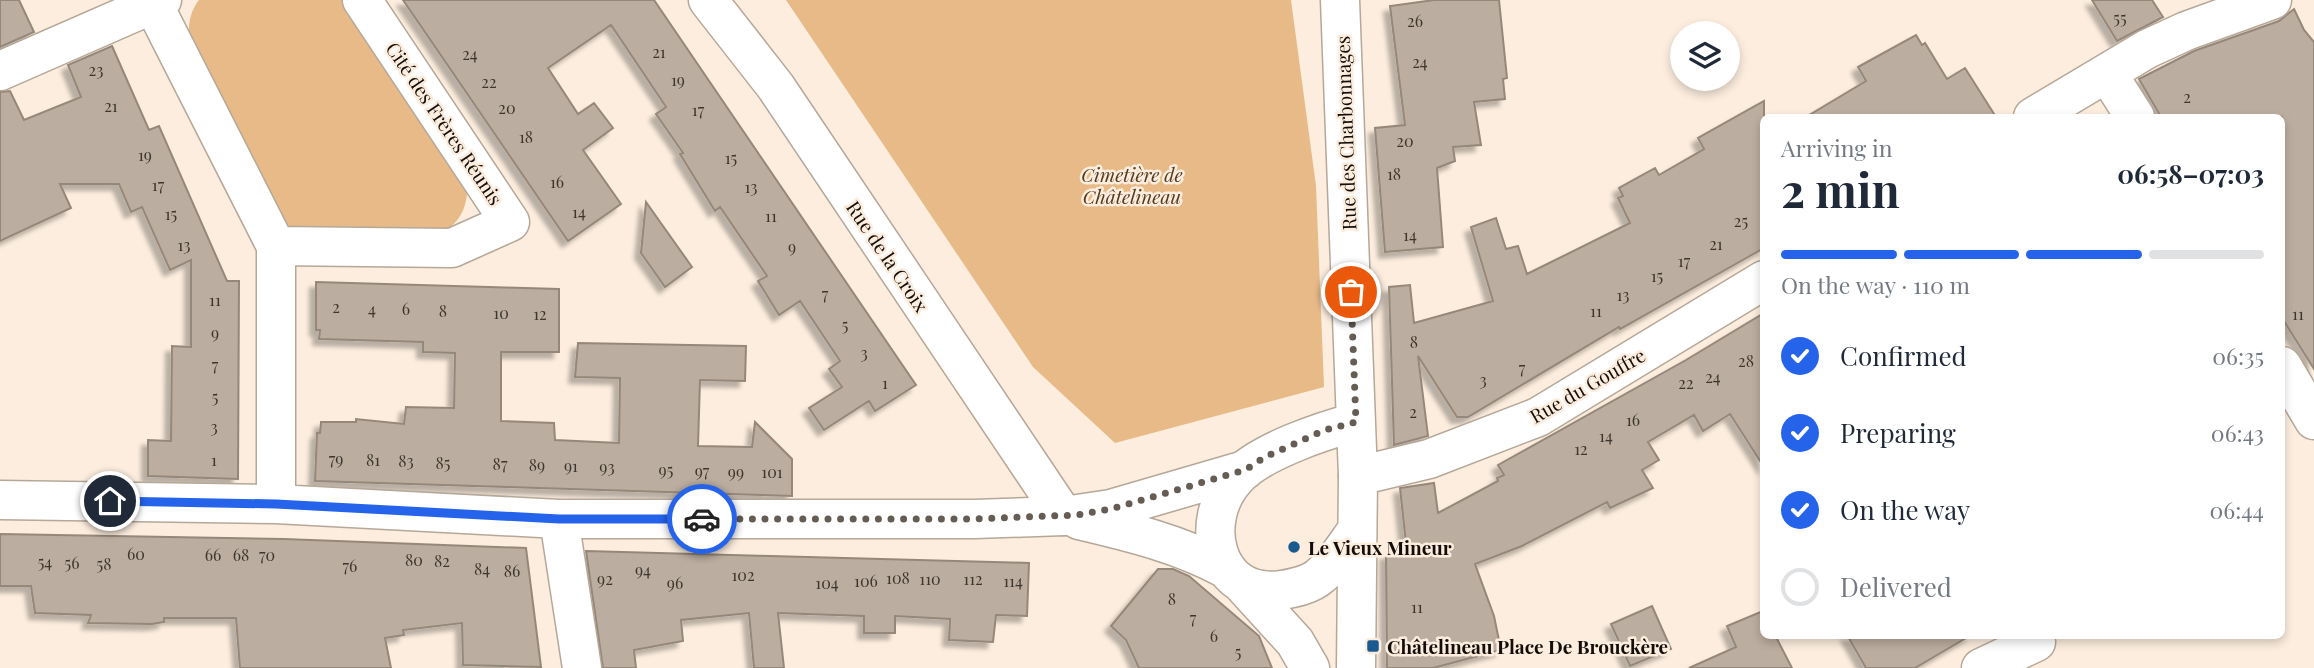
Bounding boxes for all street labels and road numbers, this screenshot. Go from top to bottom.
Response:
street label: Rue des Charbonnages [1329,35,1361,231]
street label: Cité des Frères Réunis [381,36,509,210]
street label: Rue de la Croix [841,195,935,317]
street label: Rue du Gouffre [1524,341,1650,429]

